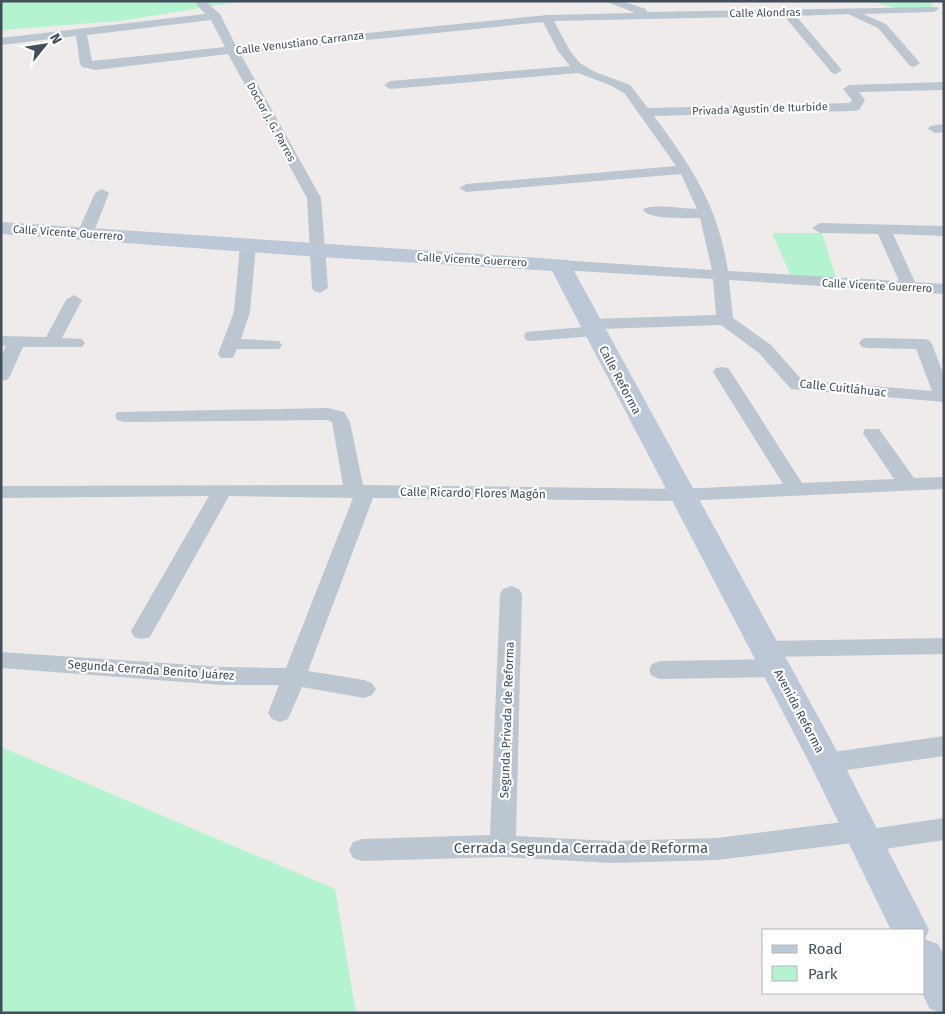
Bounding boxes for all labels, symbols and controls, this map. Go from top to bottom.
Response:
street label: Calle Alondras [729,6,801,20]
north arrow [20,20,70,70]
street label: Calle Venustiano Carranza [235,29,365,57]
text: N [46,30,66,47]
street label: Doctor J. G. Parres [244,80,298,164]
street label: Privada Agustín de Iturbide [692,100,828,118]
street label: Calle Vicente Guerrero [12,223,124,243]
street label: Calle Vicente Guerrero [416,251,528,269]
street label: Calle Vicente Guerrero [821,277,933,295]
street label: Calle Reforma [596,343,644,417]
street label: Calle Cuitláhuac [799,376,887,400]
street label: Calle Ricardo Flores Magón [400,485,546,501]
street label: Segunda Privada de Reforma [497,641,517,799]
street label: Segunda Cerrada Benito Juárez [67,657,235,683]
street label: Avenida Reforma [771,667,827,755]
street label: Cerrada Segunda Cerrada de Reforma [454,839,708,857]
legend [762,929,925,994]
text: Road [808,940,843,958]
text: Park [808,965,838,983]

